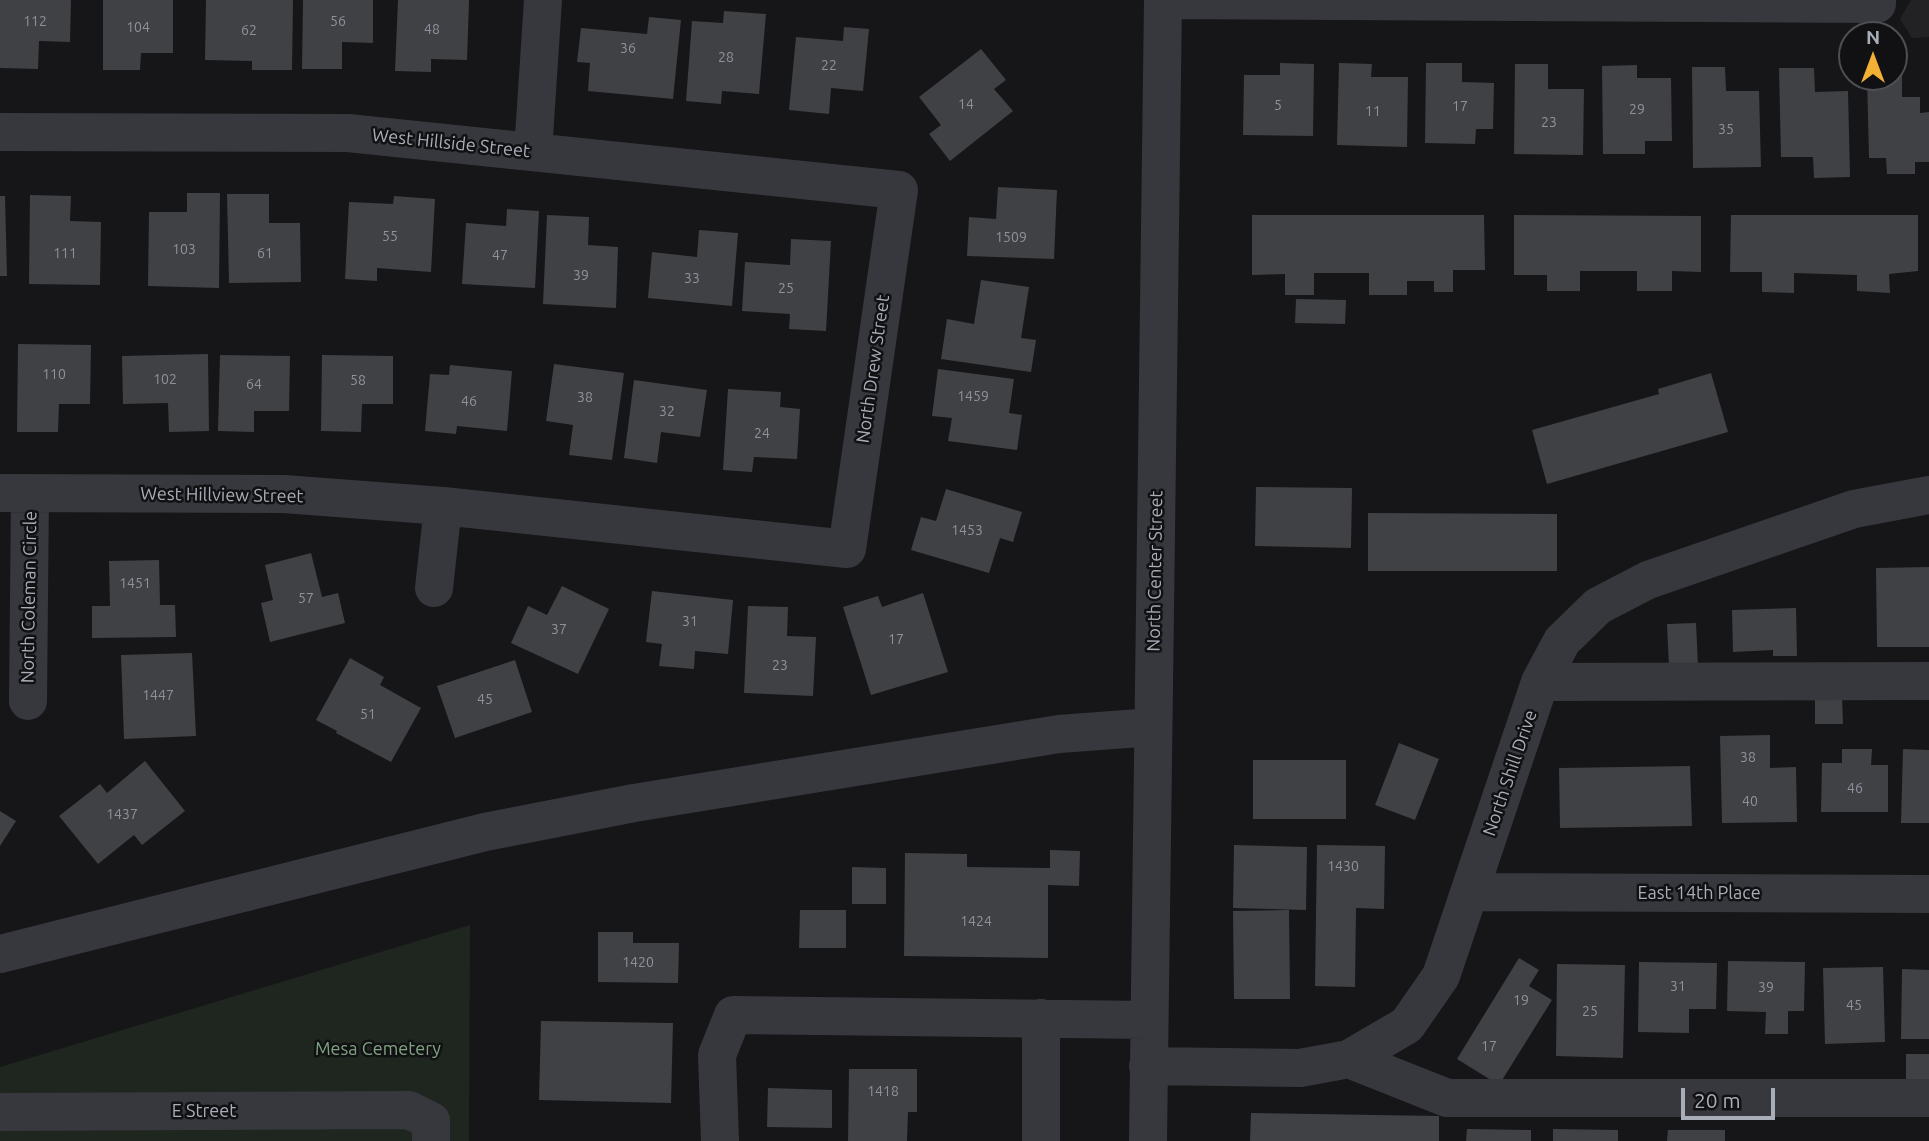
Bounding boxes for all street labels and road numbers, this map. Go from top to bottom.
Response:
street label: West Hillside Street [371,124,531,162]
street label: North Drew Street [852,293,894,445]
street label: West Hillview Street [140,483,304,507]
street label: North Center Street [1143,490,1167,652]
street label: North Coleman Circle [17,511,41,683]
street label: North Shill Drive [1478,707,1542,839]
street label: East 14th Place [1637,882,1761,904]
street label: E Street [172,1100,236,1122]

